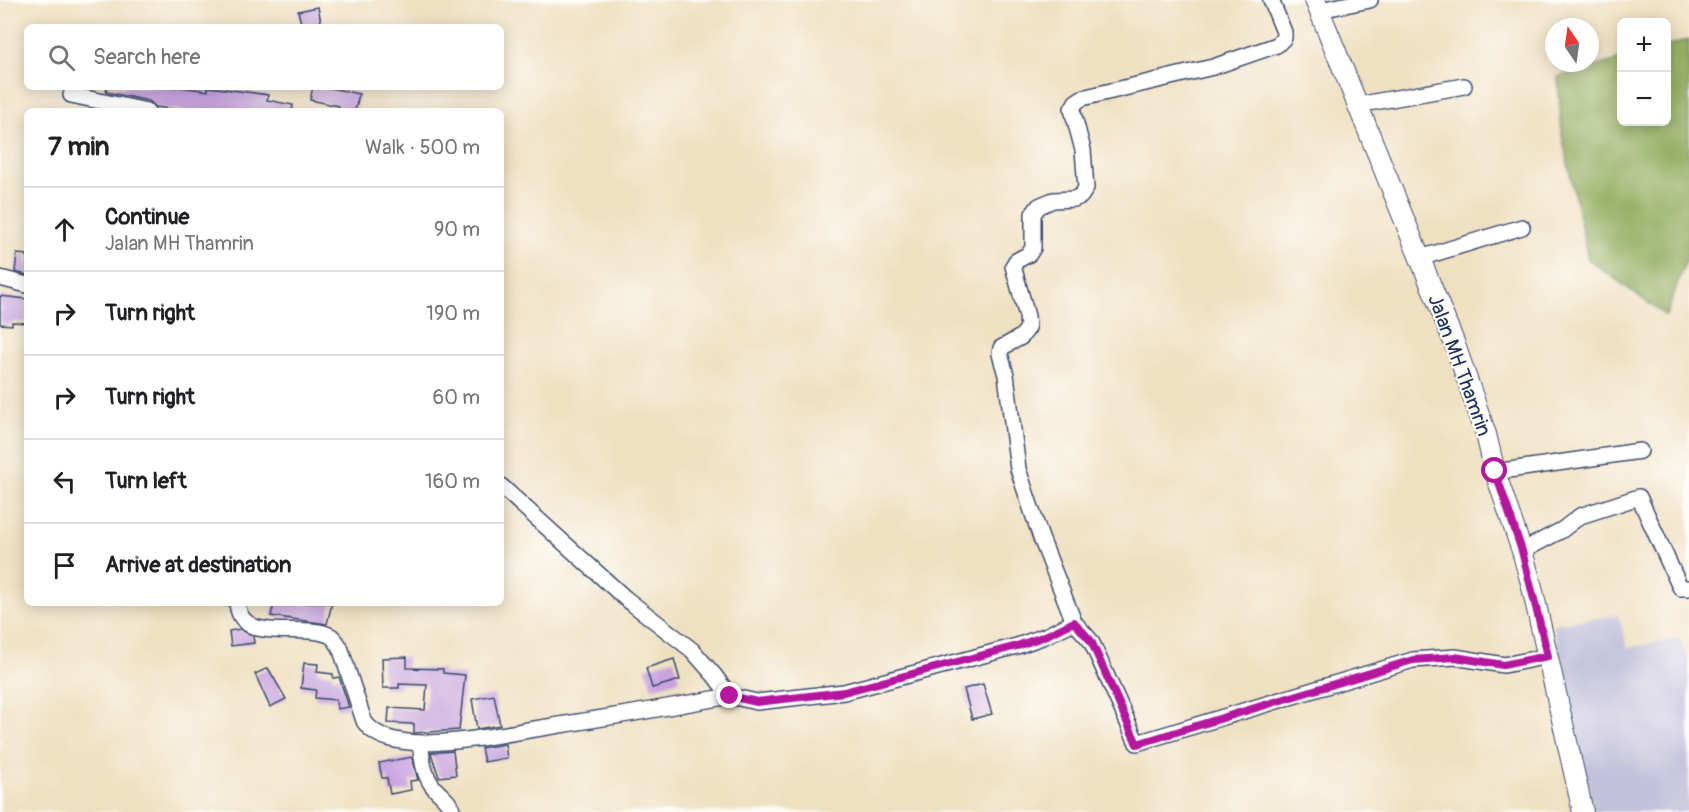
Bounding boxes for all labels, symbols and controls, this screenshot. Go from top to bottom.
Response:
north arrow [1545,18,1599,72]
map controls [1617,18,1671,126]
button: + [1617,18,1671,72]
search box [24,24,504,90]
icon: search [45,41,78,74]
text: Search here [93,43,200,71]
button: − [1617,72,1671,126]
text: 7 min [48,131,110,163]
text: Walk · 500 m [365,135,480,160]
text: Continue [105,203,189,231]
icon: ahead [48,213,81,246]
text: 90 m [434,217,480,242]
text: Jalan MH Thamrin [105,231,254,256]
street label: Jalan MH Thamrin [1422,291,1497,439]
icon: right [48,297,81,330]
text: Turn right [105,299,195,327]
text: 190 m [426,301,480,326]
icon: right [48,381,81,414]
text: Turn right [105,383,195,411]
text: 60 m [433,385,480,410]
route start [1481,457,1507,483]
icon: left [48,465,81,498]
text: Turn left [105,467,187,495]
text: 160 m [425,469,480,494]
icon: arrive [48,549,81,582]
text: Arrive at destination [105,551,291,579]
route end [716,682,742,708]

